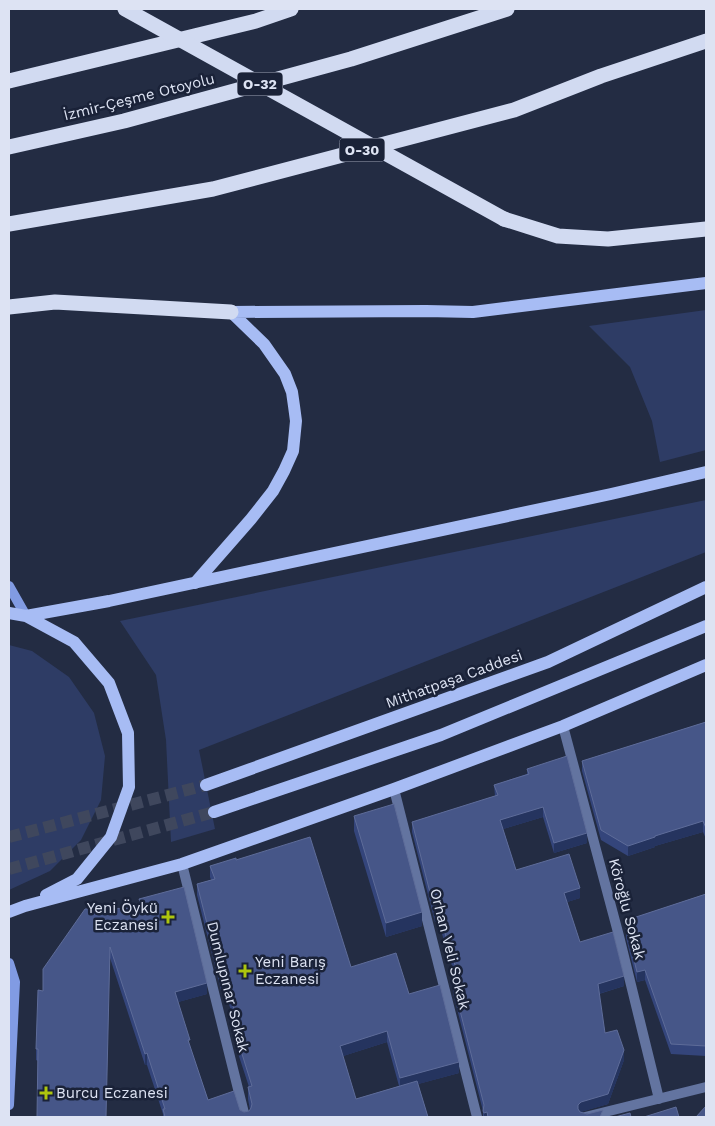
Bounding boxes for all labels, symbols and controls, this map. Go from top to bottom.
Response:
street label: İzmir-Çeşme Otoyolu [62,70,216,124]
road number: O-32 [238,72,282,96]
road number: O-30 [340,138,384,162]
street label: Mithatpaşa Caddesi [383,646,525,712]
street label: Köroğlu Sokak [605,856,649,962]
street label: Orhan Veli Sokak [426,887,474,1012]
place label: Yeni Öykü Eczanesi [87,899,158,934]
marker: Yeni Öykü Eczanesi [162,911,174,923]
street label: Dumlupınar Sokak [203,920,253,1055]
place label: Yeni Barış Eczanesi [255,953,326,988]
marker: Yeni Barış Eczanesi [239,965,251,977]
place label: Burcu Eczanesi [56,1084,168,1102]
marker: Burcu Eczanesi [40,1087,52,1099]

